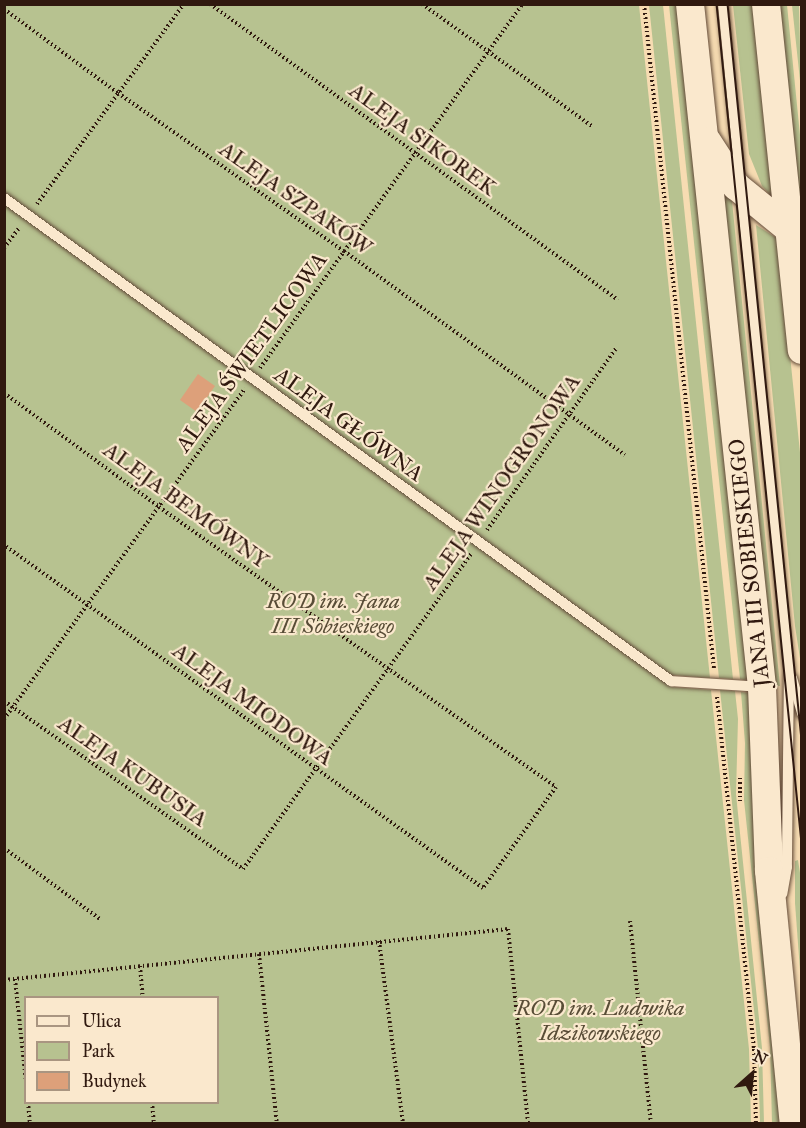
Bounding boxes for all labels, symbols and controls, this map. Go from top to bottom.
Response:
street label: ALEJA SIKOREK [344,77,502,201]
street label: ALEJA SZPAKÓW [215,135,377,261]
street label: ALEJA ŚWIETLICOWA [170,247,332,457]
street label: ALEJA GŁÓWNA [269,361,429,487]
street label: ALEJA WINOGRONOWA [416,369,586,595]
street label: ALEJA BEMÓWNY [98,436,274,574]
street label: JANA III SOBIESKIEGO [723,437,775,689]
park label: ROD im. Jana III Sobieskiego [266,587,400,638]
street label: ALEJA MIODOWA [168,637,338,771]
street label: ALEJA KUBUSIA [53,710,213,832]
park label: ROD im. Ludwika Idzikowskiego [516,994,684,1046]
legend [24,996,219,1104]
text: Ulica [82,1010,121,1032]
text: Park [82,1040,115,1062]
north arrow [722,1044,782,1104]
text: N [750,1046,771,1069]
text: Budynek [82,1070,146,1092]

